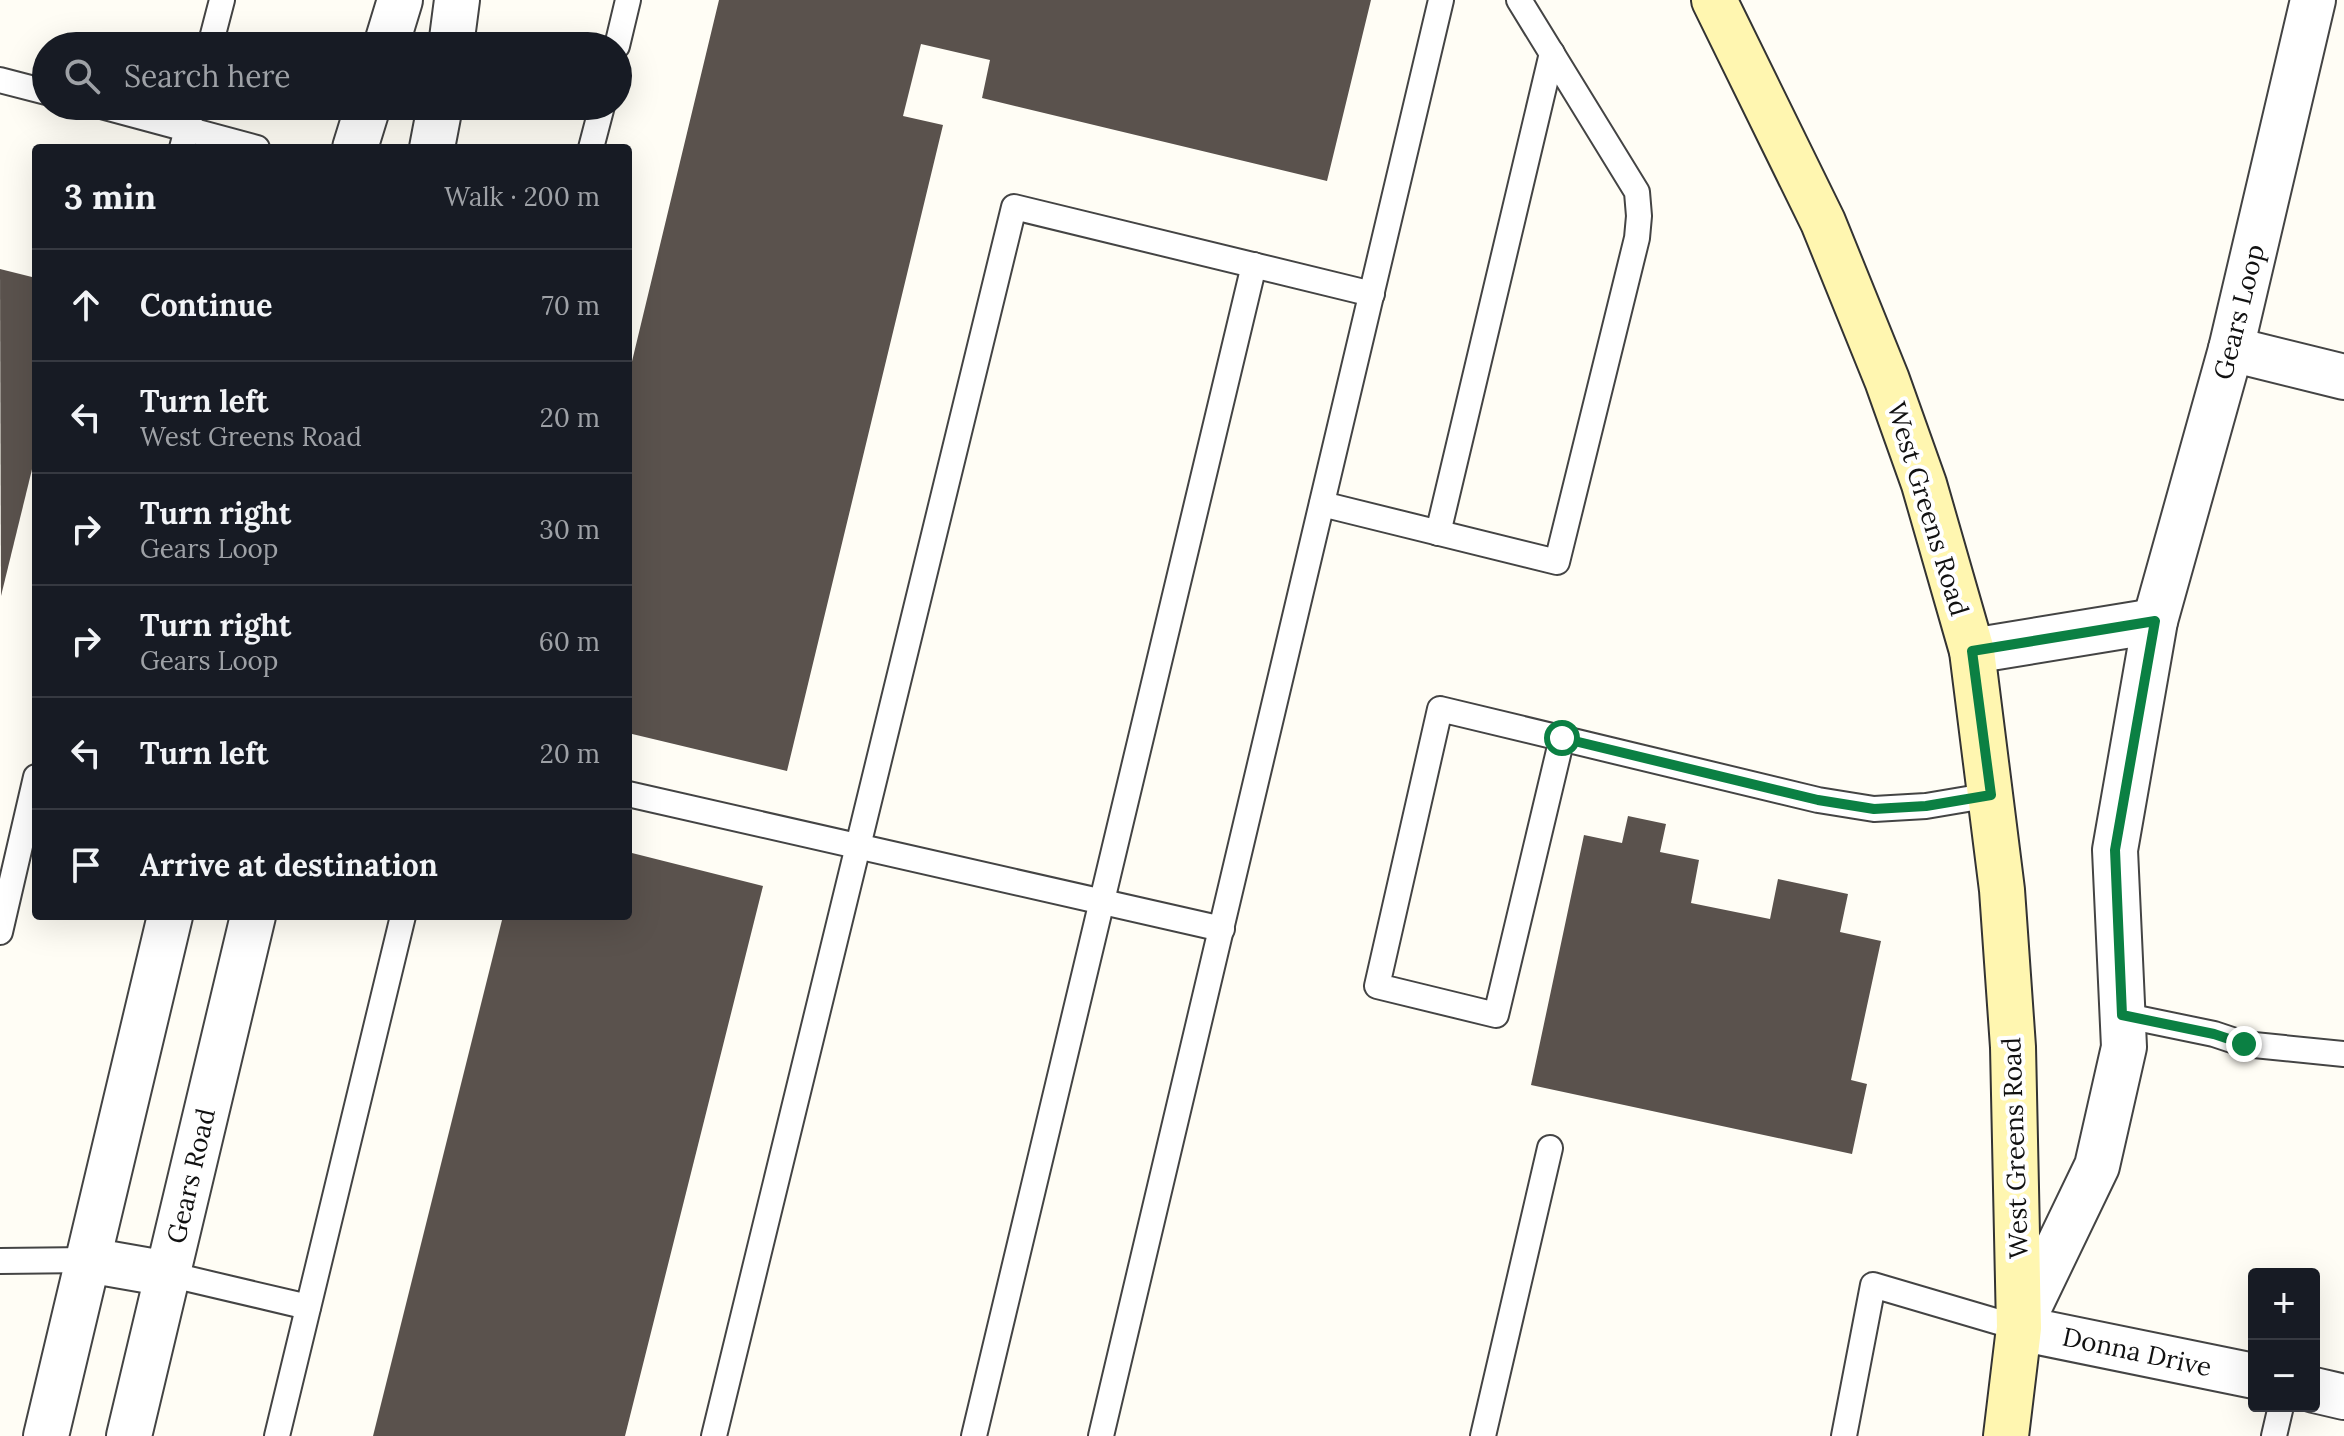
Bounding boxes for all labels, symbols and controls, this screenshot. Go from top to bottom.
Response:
search box [32,32,632,120]
icon: search [60,54,104,98]
text: Search here [124,57,291,95]
text: 3 min [64,175,156,218]
text: Walk · 200 m [444,180,600,213]
street label: Gears Loop [2206,241,2271,383]
icon: ahead [64,283,108,327]
text: Continue [140,286,272,324]
text: 70 m [542,289,600,322]
text: Turn left [140,382,268,420]
icon: left [64,395,108,439]
street label: West Greens Road [1880,398,1977,620]
text: 20 m [540,401,600,434]
text: West Greens Road [140,420,362,453]
text: Turn right [140,494,291,532]
icon: right [64,507,108,551]
text: 30 m [539,513,600,546]
text: Gears Loop [140,532,278,565]
text: Turn right [140,606,291,644]
icon: right [64,619,108,663]
text: 60 m [539,625,600,658]
text: Gears Loop [140,644,278,677]
route start [1544,720,1580,756]
icon: left [64,731,108,775]
text: Turn left [140,734,268,772]
text: 20 m [540,737,600,770]
icon: arrive [64,843,108,887]
text: Arrive at destination [140,846,438,884]
route end [2226,1026,2262,1062]
street label: West Greens Road [1994,1037,2035,1259]
street label: Gears Road [159,1105,222,1247]
map controls [2248,1268,2320,1412]
button: + [2248,1268,2320,1340]
street label: Donna Drive [2060,1320,2215,1383]
button: − [2248,1340,2320,1412]

